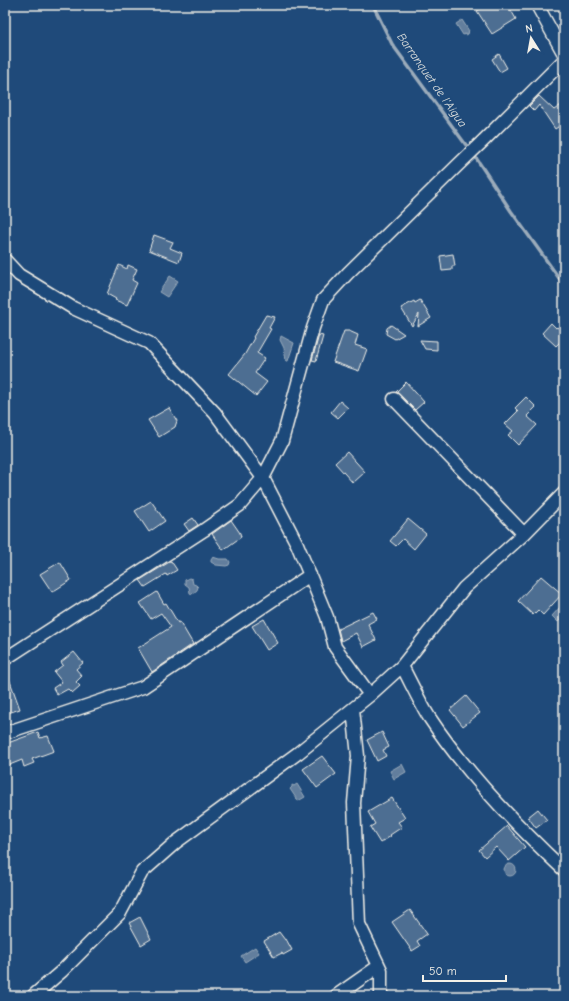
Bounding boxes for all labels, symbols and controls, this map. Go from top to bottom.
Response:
north arrow [511,18,551,58]
text: N [524,22,534,36]
water label: Barranquet de l'Aigua [394,30,470,130]
scale bar [423,957,506,983]
text: 50 m [429,964,457,978]

